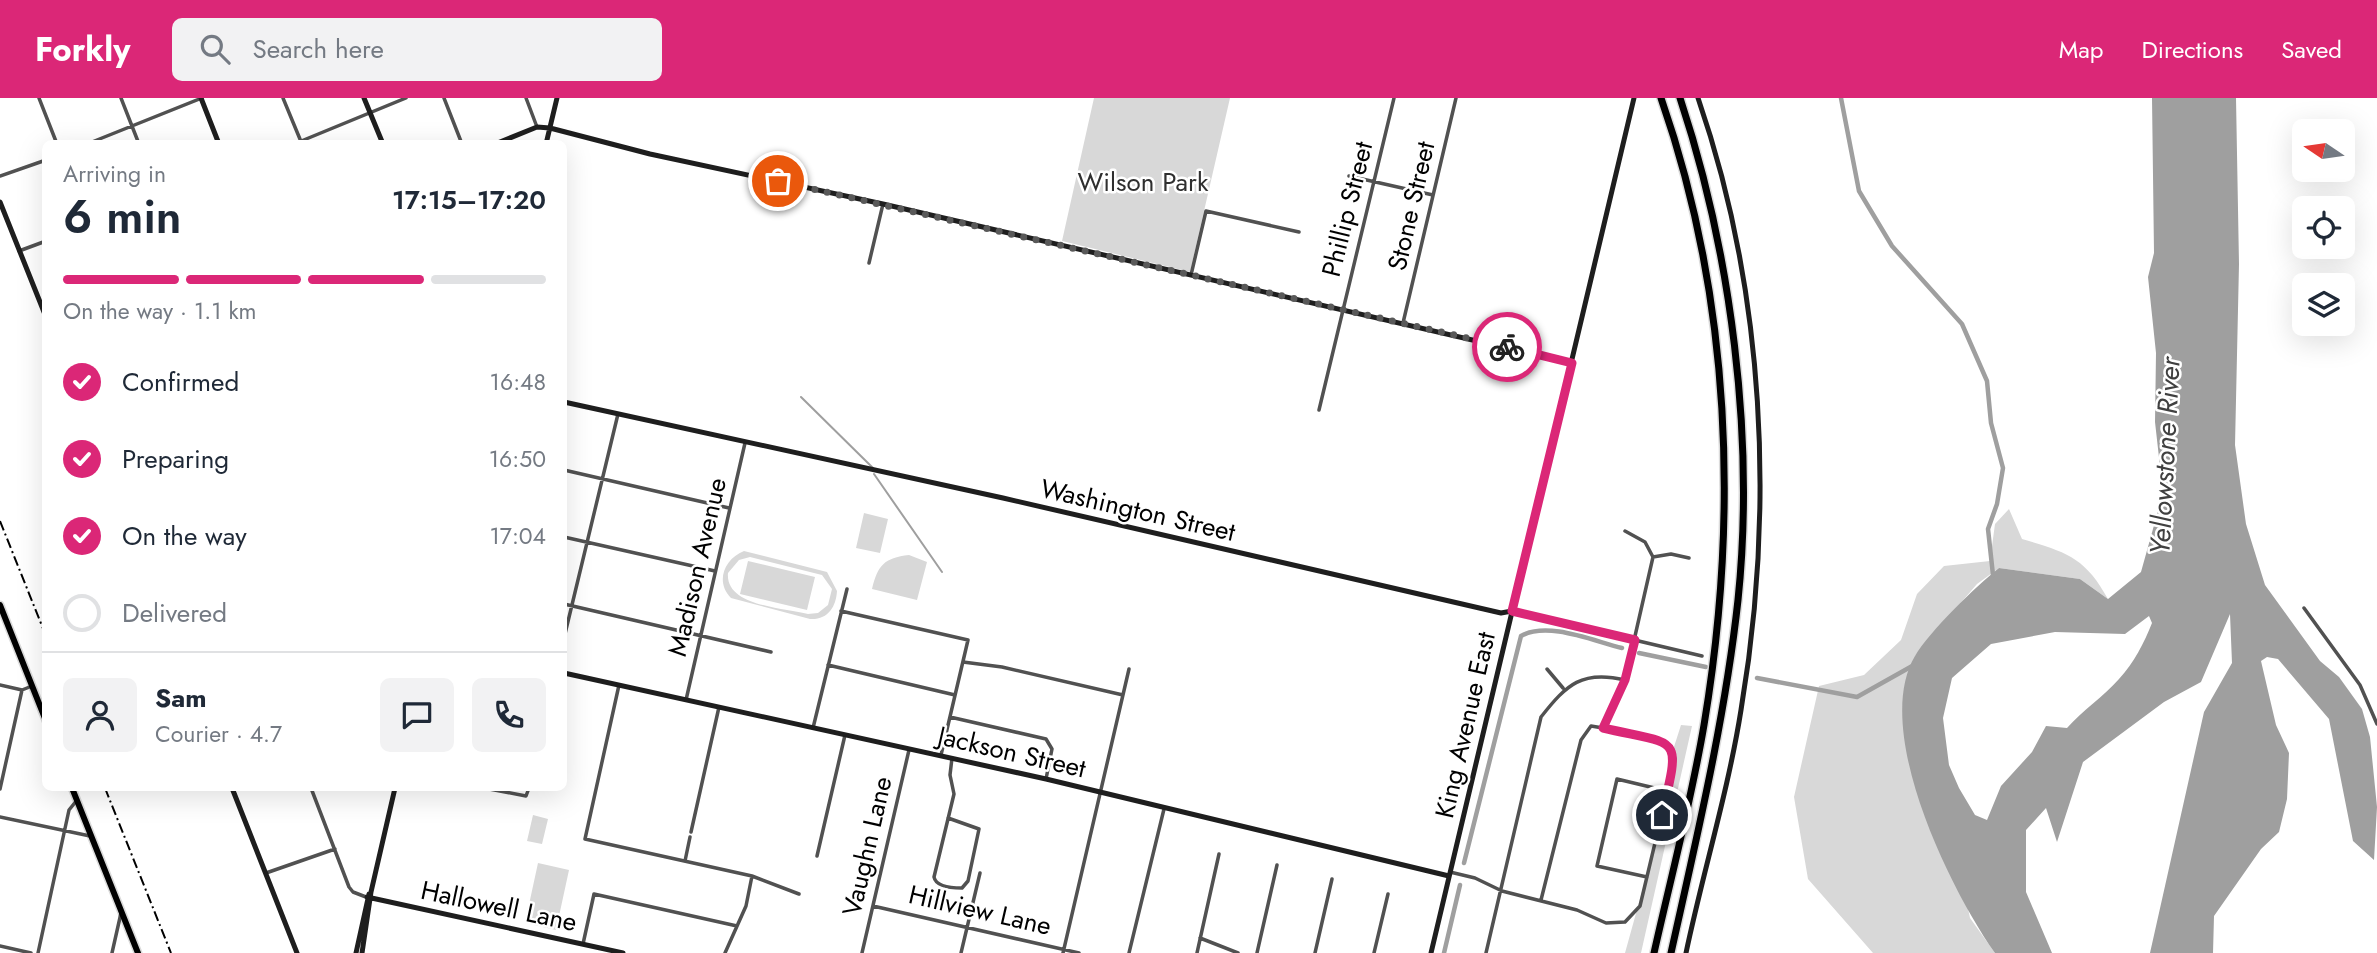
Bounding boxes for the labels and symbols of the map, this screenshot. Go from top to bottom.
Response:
north arrow [2292,119,2356,182]
street label: Phillip Street [1312,137,1382,281]
street label: Stone Street [1378,137,1444,274]
pin [748,151,808,211]
park label: Wilson Park [1078,163,1209,201]
courier [1472,312,1542,382]
water label: Yellowstone River [2139,354,2191,556]
street label: Washington Street [1037,469,1240,551]
street label: Madison Avenue [658,474,736,660]
street label: King Avenue East [1425,627,1505,822]
street label: Jackson Street [931,716,1090,788]
street label: Vaughn Lane [833,773,901,919]
pin [1632,785,1692,845]
street label: Hallowell Lane [418,871,580,941]
street label: Hillview Lane [905,875,1055,945]

